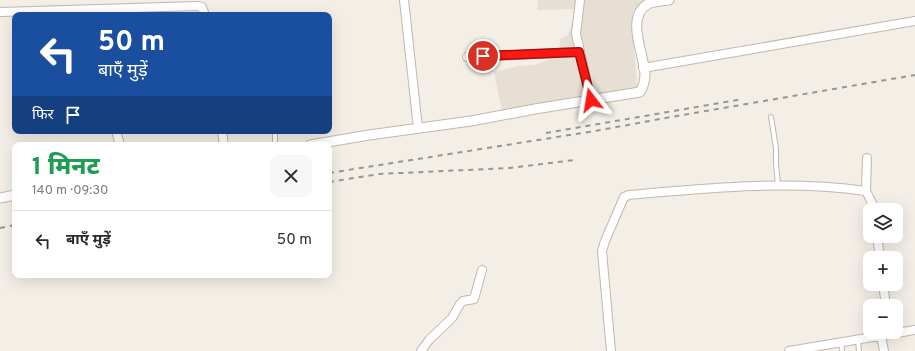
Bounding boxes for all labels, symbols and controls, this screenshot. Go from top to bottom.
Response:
text: 50 m [98,25,165,61]
icon: left [32,28,84,80]
pin [466,39,500,73]
icon: arrive [472,45,494,67]
text: बाएँ मुड़ें [98,60,148,83]
position arrow [570,79,612,121]
icon: arrive [62,104,84,126]
text: फिर [32,106,54,125]
text: 1 मिनट [32,153,100,183]
button: close [270,155,312,197]
text: 140 m · 09:30 [32,183,108,199]
map controls [863,203,903,339]
button: layers [863,203,903,243]
icon: left [32,230,54,252]
text: बाएँ मुड़ें [66,231,111,250]
text: 50 m [277,231,312,250]
button: + [863,251,903,291]
button: − [863,299,903,339]

